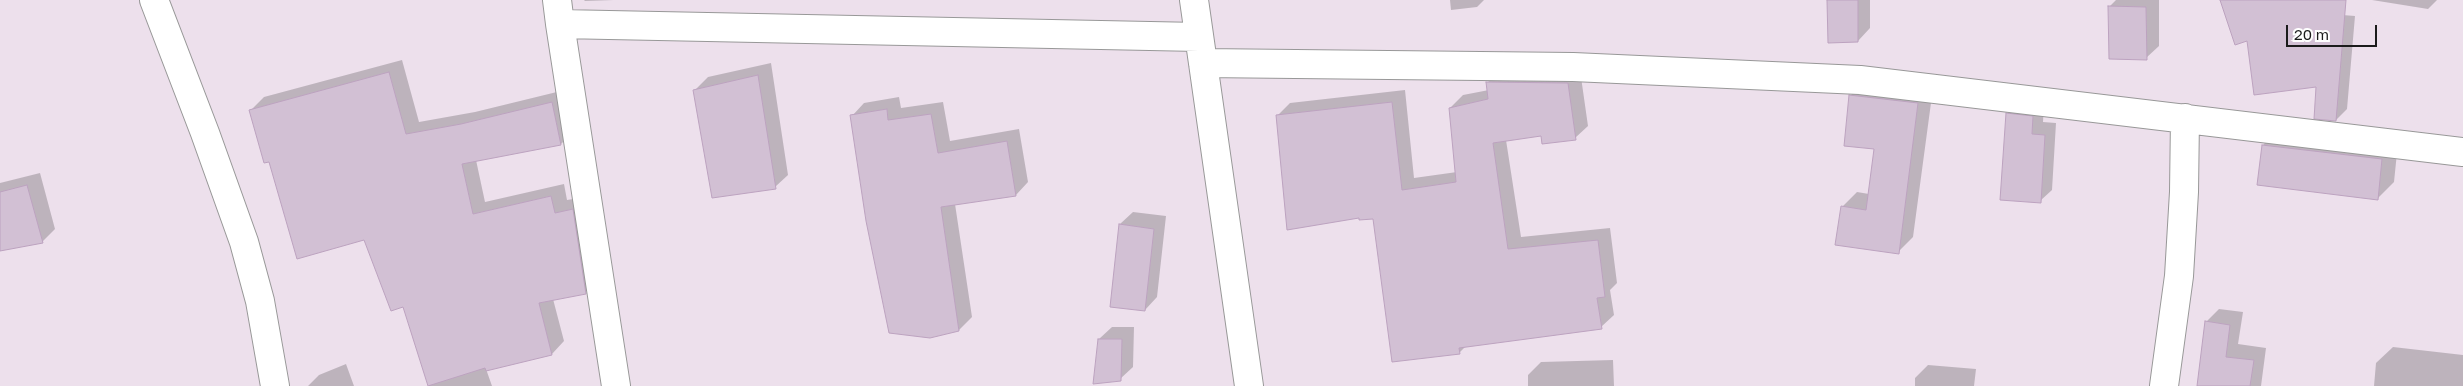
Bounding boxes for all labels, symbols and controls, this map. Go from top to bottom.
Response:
scale bar [2288,15,2379,47]
text: 20 m [2294,25,2329,43]

